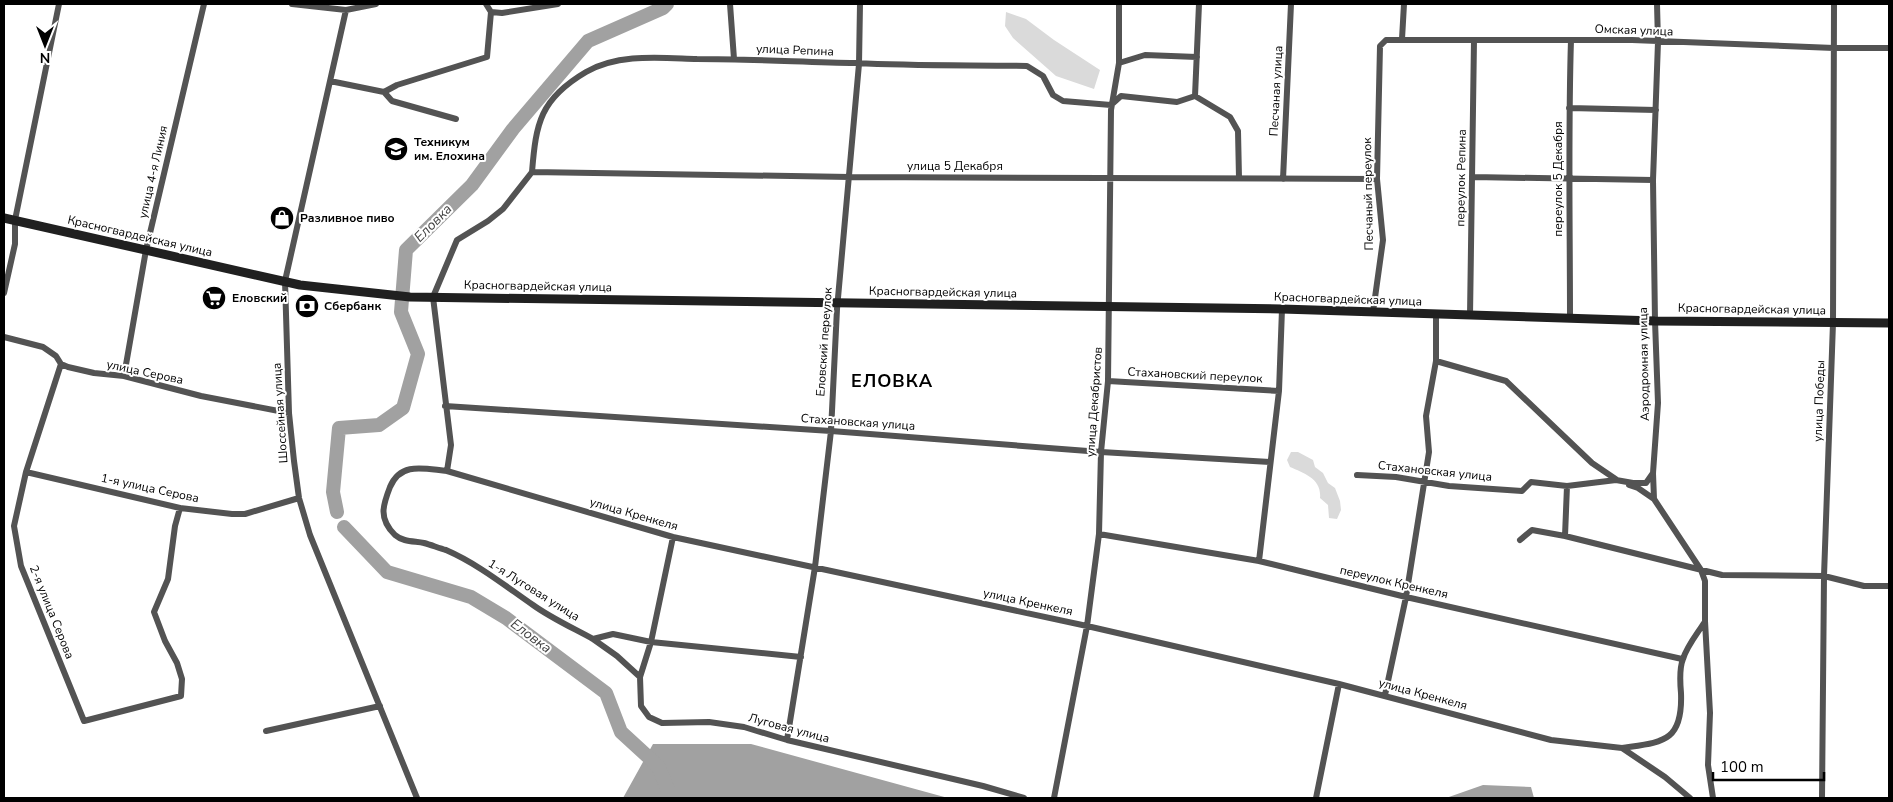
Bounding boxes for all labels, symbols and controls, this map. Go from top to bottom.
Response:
north arrow [20,20,70,70]
street label: Омская улица [1594,21,1674,39]
street label: улица Репина [756,41,834,59]
street label: Песчаная улица [1266,45,1286,137]
text: N [40,48,50,67]
street label: переулок 5 Декабря [1550,121,1566,237]
street label: улица 4-я Линия [135,124,171,220]
street label: переулок Репина [1452,129,1470,227]
place label: Техникум им. Елохина [414,134,485,164]
school or university icon: Техникум им. Елохина [383,136,409,162]
street label: Песчаный переулок [1359,137,1377,251]
street label: улица 5 Декабря [907,158,1003,174]
water label: Еловка [410,200,456,246]
shop icon: Разливное пиво [269,205,295,231]
place label: Разливное пиво [300,210,395,226]
street label: Красногвардейская улица [66,212,214,260]
street label: Красногвардейская улица [464,277,612,295]
street label: Красногвардейская улица [869,283,1017,301]
supermarket icon: Еловский [201,285,227,311]
street label: Еловский переулок [812,286,836,397]
street label: Красногвардейская улица [1274,288,1422,310]
place label: Еловский [232,290,287,306]
bank icon: Сбербанк [294,293,320,319]
place label: Сбербанк [324,298,381,314]
street label: Красногвардейская улица [1678,300,1826,318]
street label: Аэродромная улица [1635,307,1653,421]
street label: улица Декабристов [1082,346,1106,458]
street label: улица Серова [105,356,185,388]
street label: улица Победы [1810,360,1828,442]
street label: Шоссейная улица [269,362,291,464]
street label: Стахановский переулок [1127,363,1264,387]
district label: ЕЛОВКА [851,369,933,393]
street label: Стахановская улица [800,410,916,434]
street label: Стахановская улица [1377,457,1493,485]
street label: 1-я улица Серова [100,470,200,506]
street label: улица Кренкеля [588,494,680,534]
street label: 1-я Луговая улица [485,555,583,625]
street label: переулок Кренкеля [1338,562,1450,602]
street label: 2-я улица Серова [26,563,78,661]
street label: улица Кренкеля [982,585,1074,619]
water label: Еловка [507,614,555,658]
street label: улица Кренкеля [1377,674,1469,714]
street label: Луговая улица [747,709,831,747]
scale bar [1713,750,1824,782]
text: 100 m [1720,757,1764,777]

